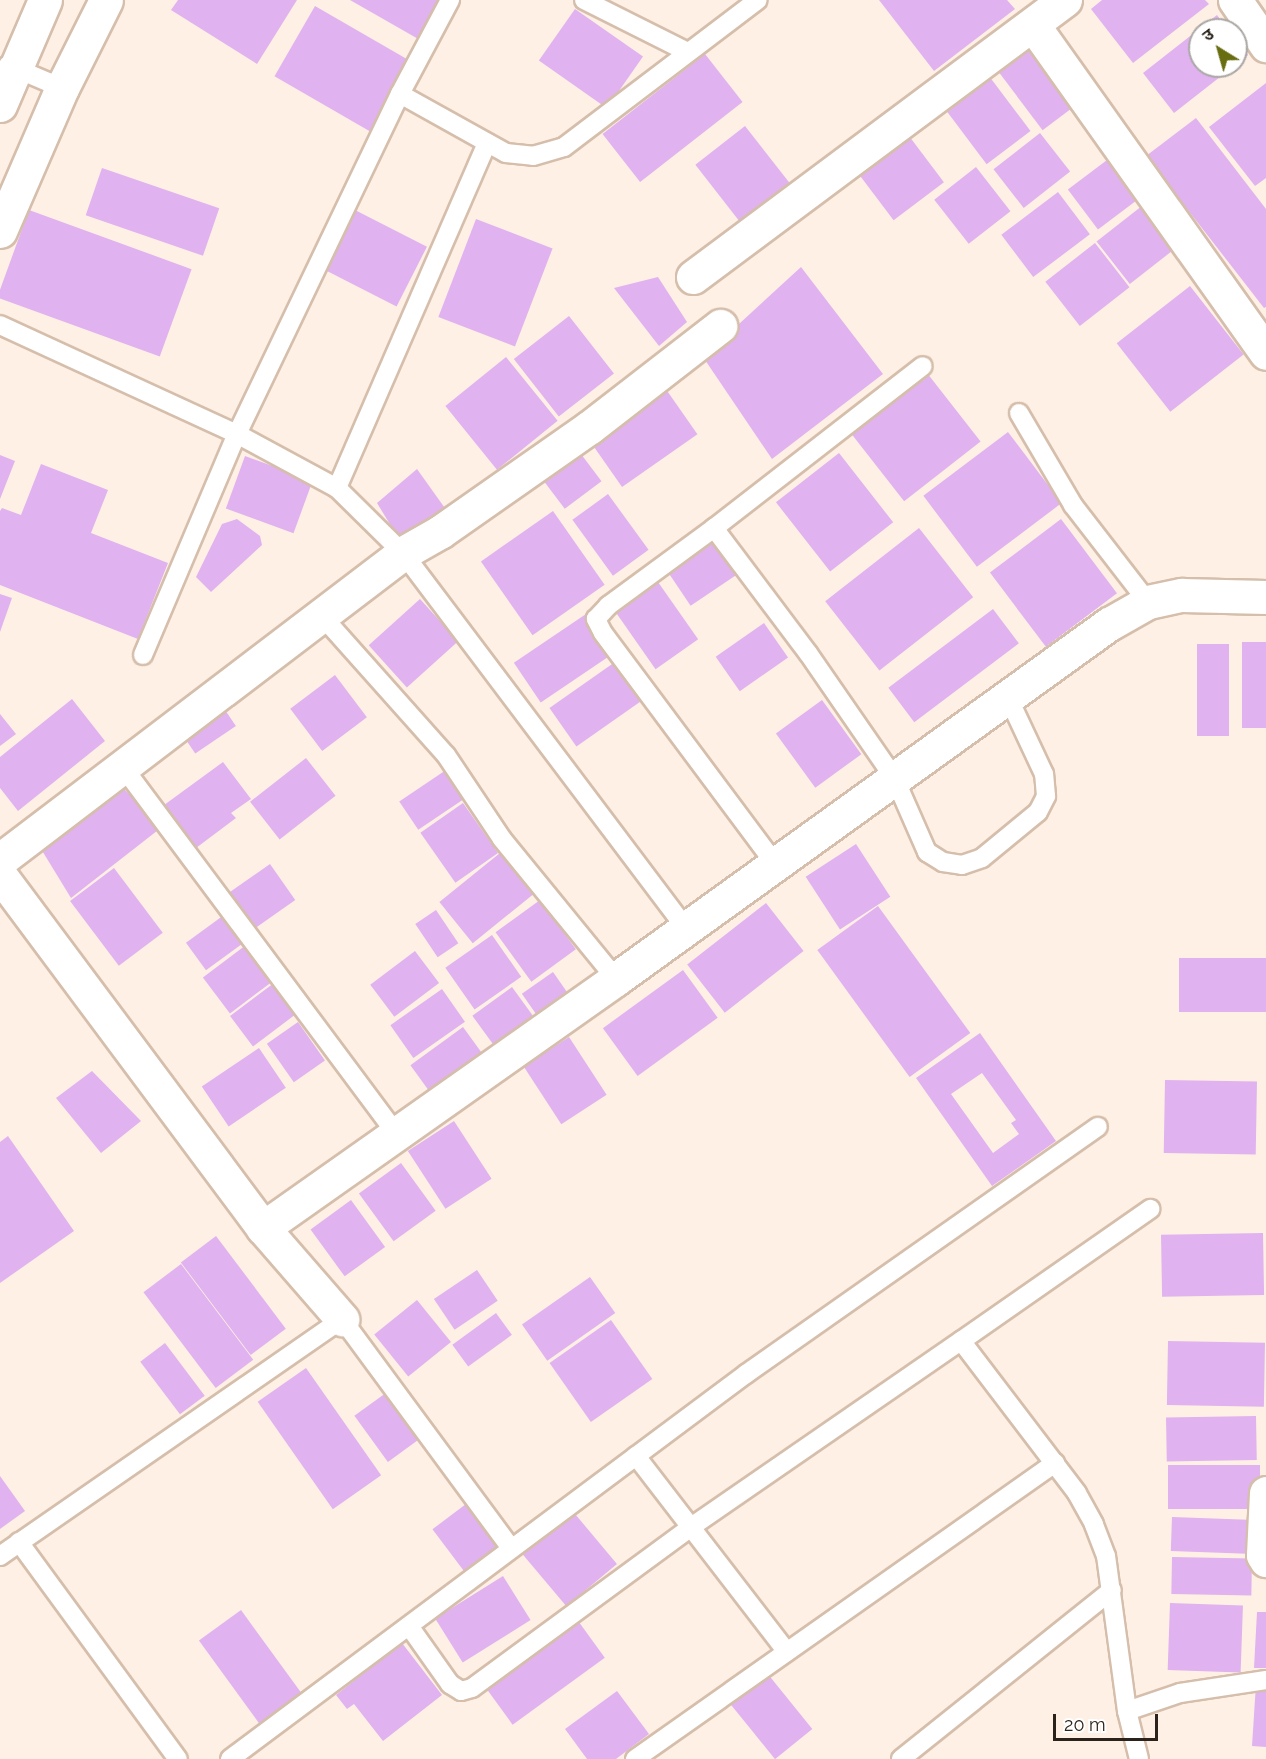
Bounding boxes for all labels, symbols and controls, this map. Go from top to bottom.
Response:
north arrow [1188,18,1248,78]
text: उ [1199,24,1218,45]
scale bar [1056,1702,1161,1740]
text: 20 m [1064,1714,1106,1735]

